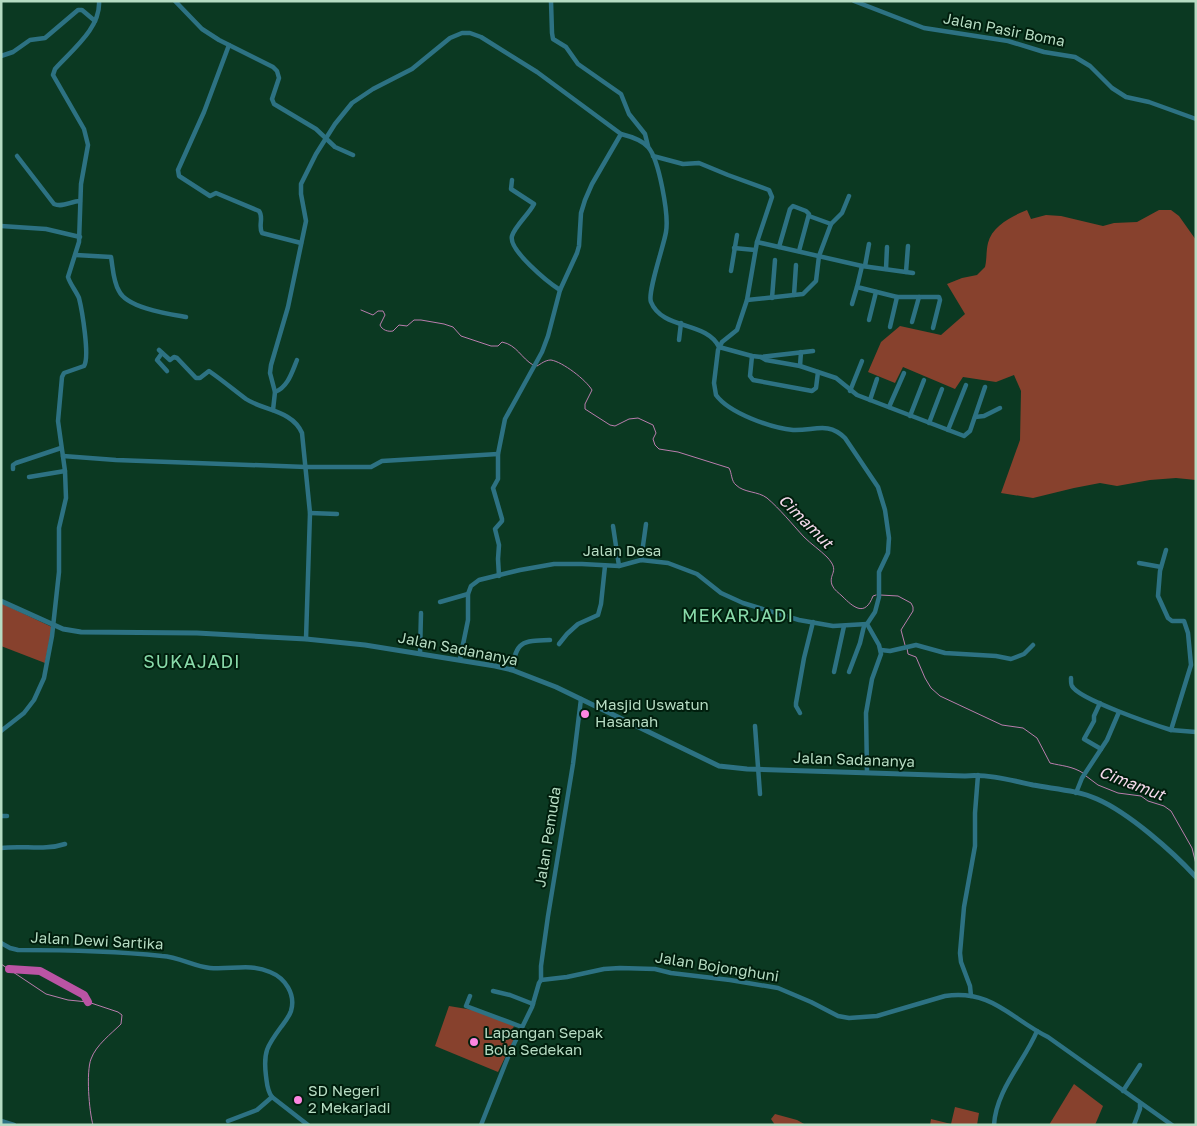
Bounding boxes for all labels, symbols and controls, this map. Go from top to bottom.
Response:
street label: Jalan Pasir Boma [942,8,1067,50]
water label: Cimamut [775,490,838,553]
street label: Jalan Desa [583,541,661,559]
district label: MEKARJADI [682,604,794,626]
street label: Jalan Sadananya [397,628,520,668]
district label: SUKAJADI [143,650,241,672]
place label: Masjid Uswatun Hasanah [595,695,709,730]
marker: Masjid Uswatun Hasanah [579,708,591,720]
street label: Jalan Sadananya [793,748,915,770]
water label: Cimamut [1096,761,1169,805]
street label: Jalan Pemuda [530,785,564,888]
street label: Jalan Dewi Sartika [30,928,164,952]
street label: Jalan Bojonghuni [654,947,780,985]
place label: Lapangan Sepak Bola Sedekan [484,1023,604,1058]
marker: Lapangan Sepak Bola Sedekan [468,1036,480,1048]
place label: SD Negeri 2 Mekarjadi [308,1081,390,1116]
marker: SD Negeri 2 Mekarjadi [292,1094,304,1106]

